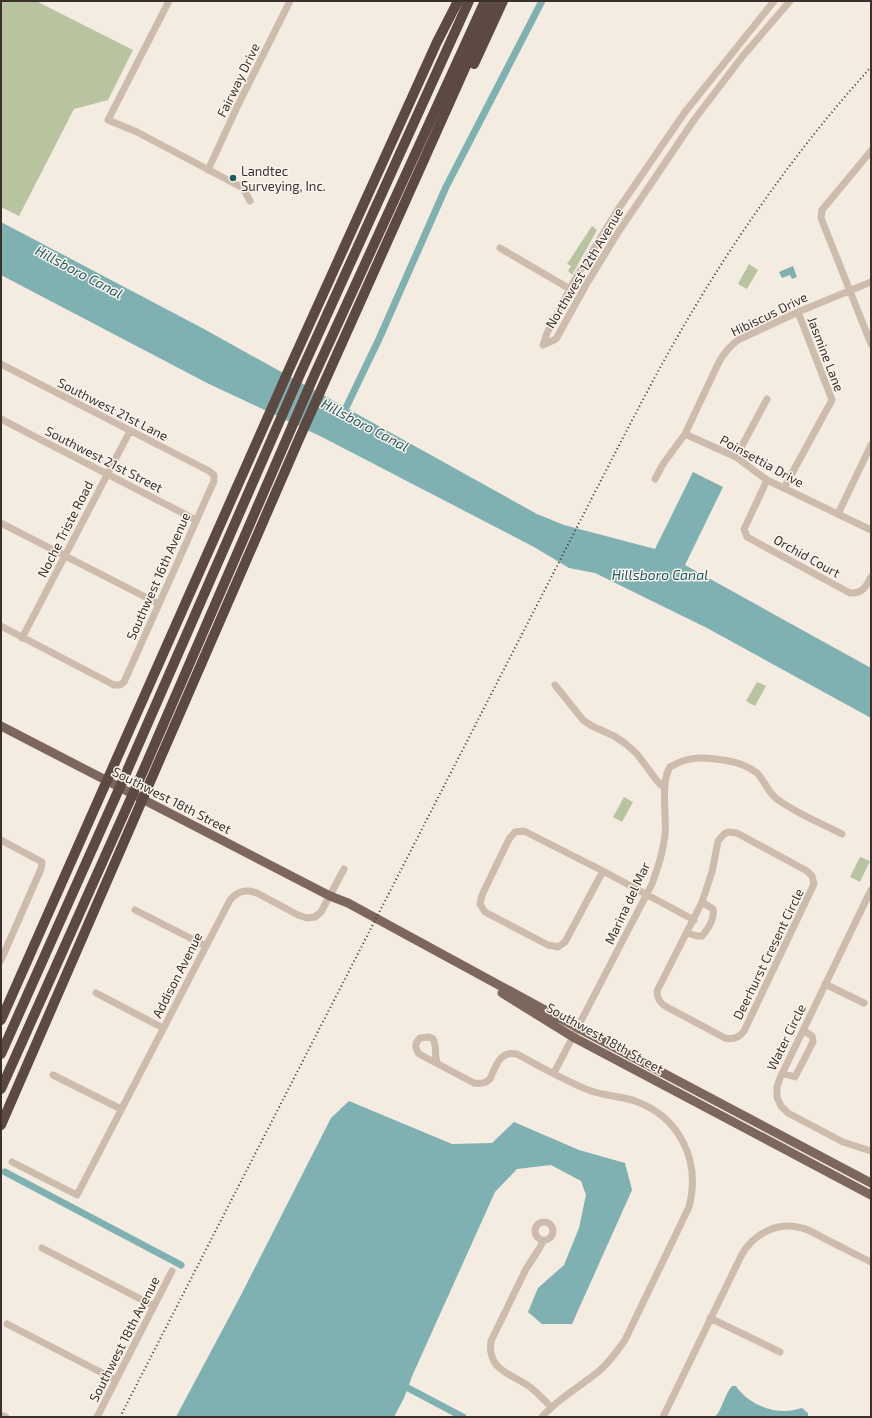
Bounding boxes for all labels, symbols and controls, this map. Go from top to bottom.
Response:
street label: Fairway Drive [213,40,263,120]
place label: Landtec Surveying, Inc. [241,163,326,194]
marker: Landtec Surveying, Inc. [228,173,238,183]
street label: Northwest 12th Avenue [542,205,626,331]
water label: Hillsboro Canal [33,241,126,302]
street label: Hibiscus Drive [728,289,810,339]
street label: Jasmine Lane [804,314,848,394]
street label: Southwest 21st Lane [55,374,171,444]
water label: Hillsboro Canal [319,394,412,455]
street label: Southwest 21st Street [43,422,165,496]
street label: Poinsettia Drive [717,431,807,491]
street label: Noche Triste Road [34,478,96,580]
street label: Southwest 16th Avenue [123,510,193,642]
street label: Orchid Court [771,531,843,581]
water label: Hillsboro Canal [612,566,708,583]
street label: Southwest 18th Street [110,763,234,837]
street label: Marina del Mar [601,859,653,947]
street label: Deerhurst Cresent Circle [729,886,807,1022]
street label: Addison Avenue [149,930,205,1020]
street label: Southwest 18th Street [544,999,666,1077]
street label: Water Circle [763,1001,809,1073]
street label: Southwest 18th Avenue [85,1274,163,1404]

